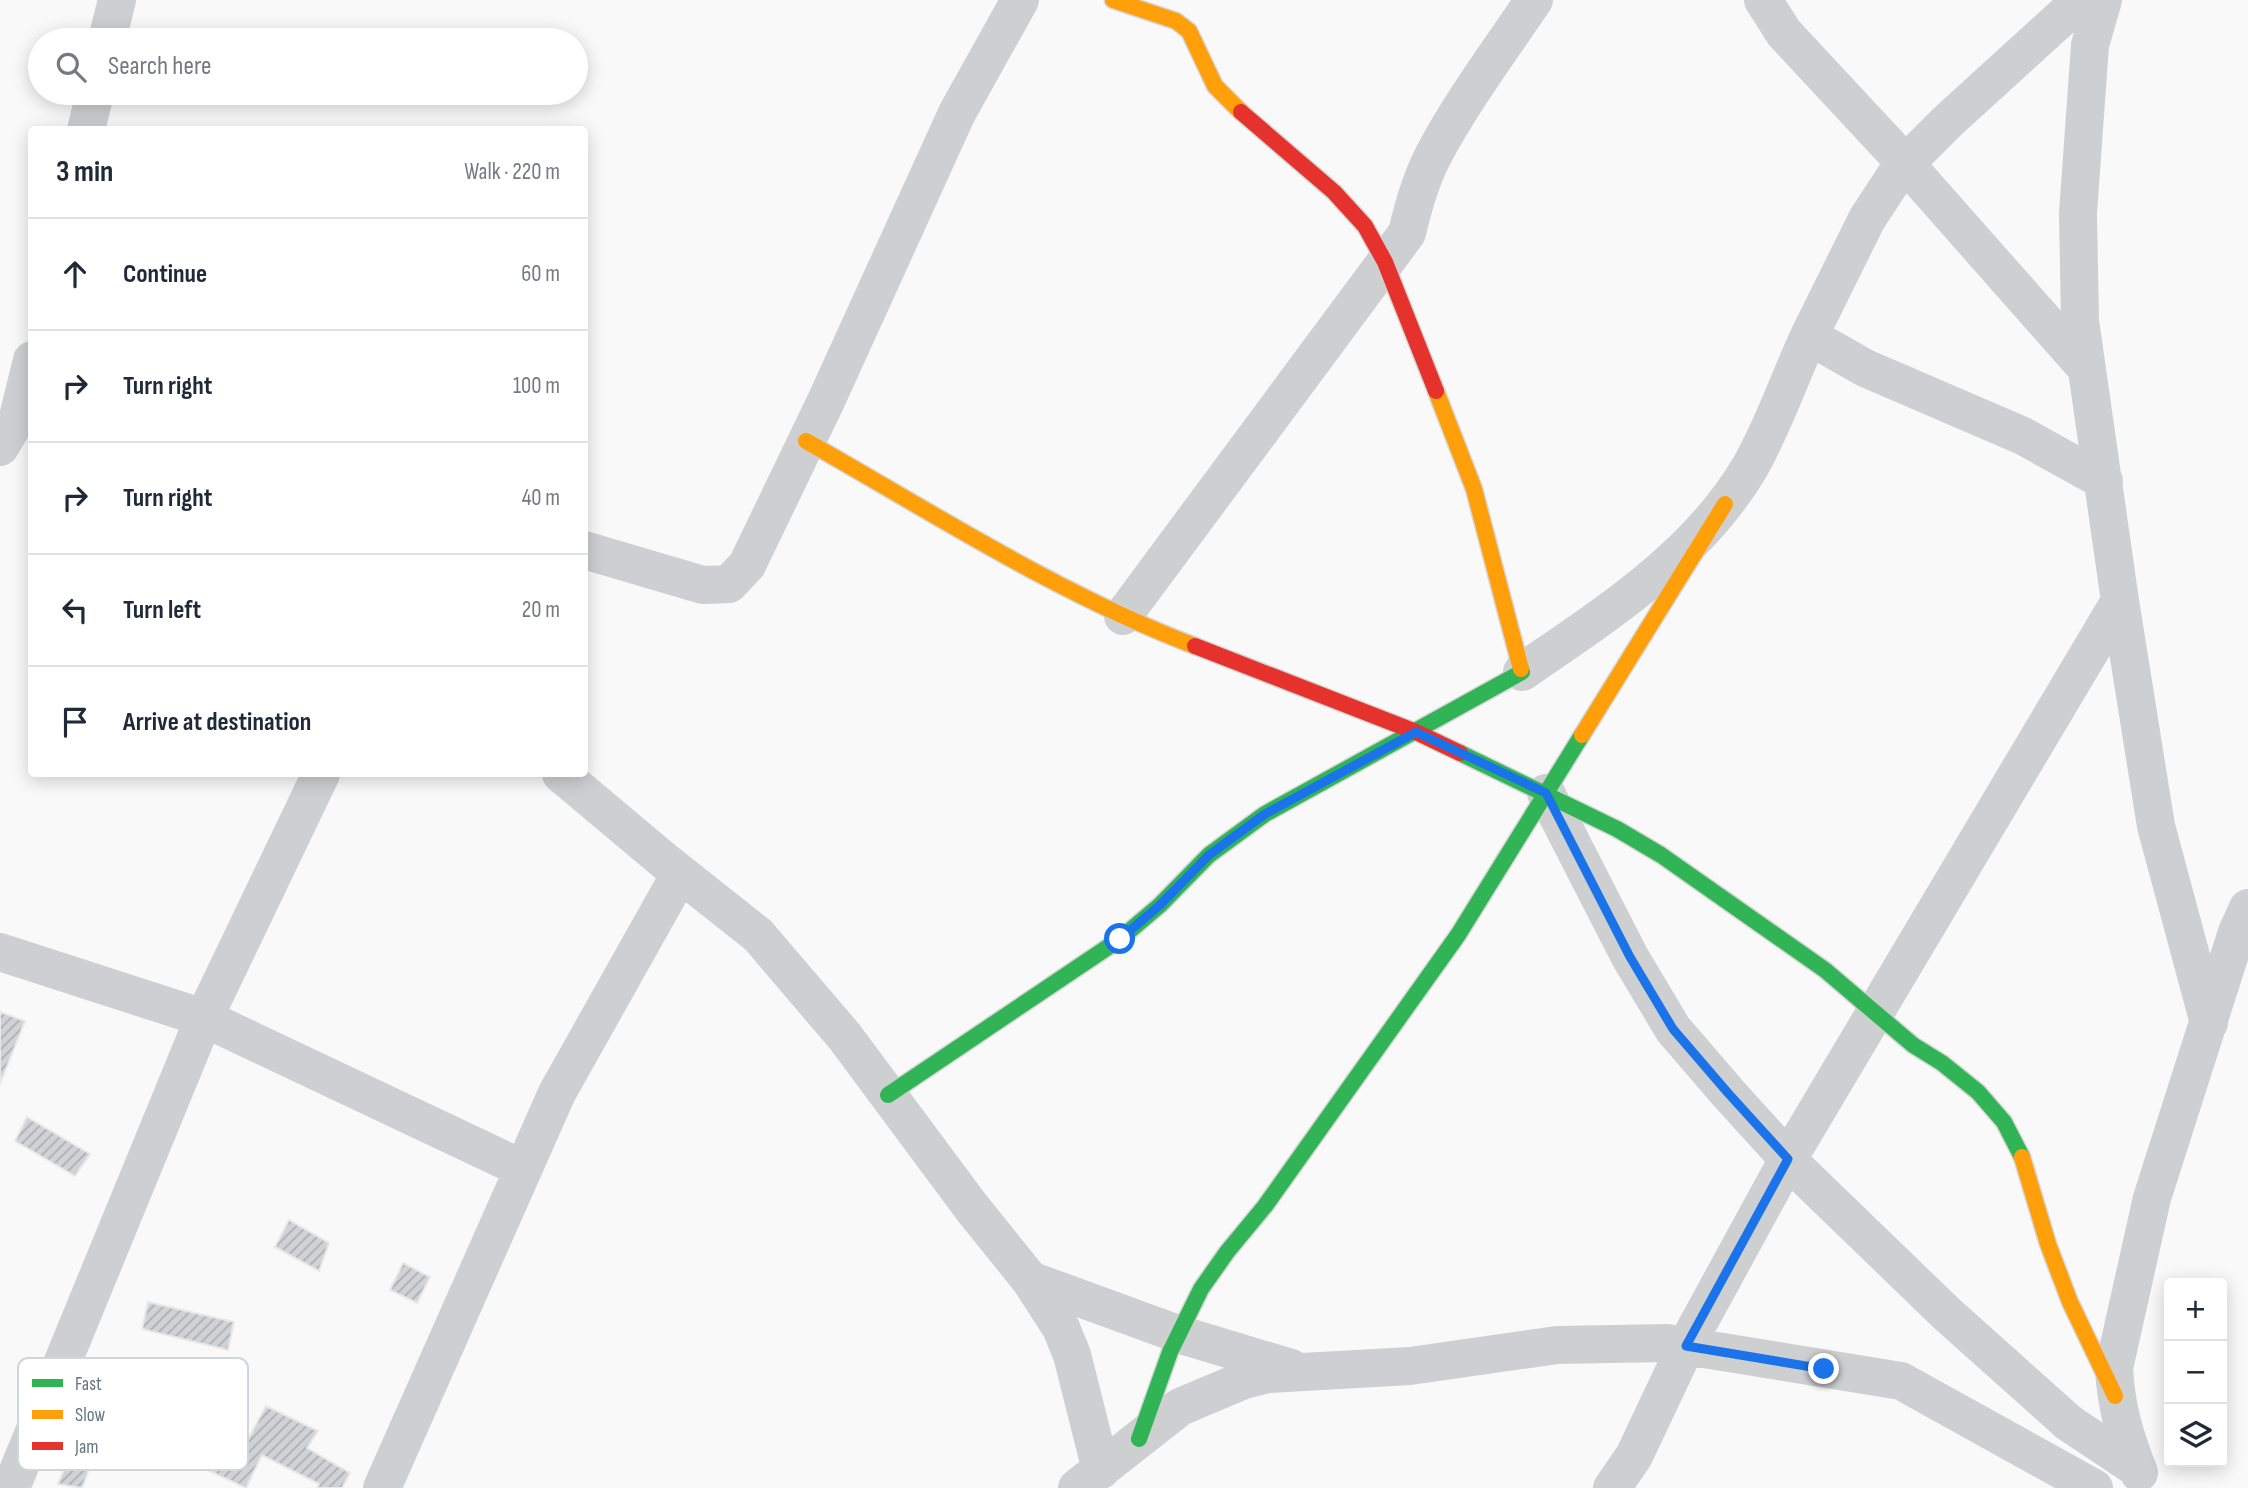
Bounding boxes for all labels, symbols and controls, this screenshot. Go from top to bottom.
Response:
search box [28,28,588,105]
icon: search [52,48,90,86]
text: Search here [108,51,211,82]
text: 3 min [56,154,113,190]
text: Walk · 220 m [464,158,560,186]
icon: ahead [56,255,94,293]
text: Continue [123,259,207,290]
text: 60 m [521,260,560,288]
icon: right [56,367,94,405]
text: Turn right [123,371,212,402]
text: 100 m [513,372,560,400]
icon: right [56,479,94,517]
text: Turn right [123,483,212,514]
text: 40 m [522,484,560,512]
icon: left [56,591,94,629]
text: Turn left [123,595,201,626]
text: 20 m [522,596,560,624]
icon: arrive [56,703,94,741]
text: Arrive at destination [123,707,311,738]
route start [1104,923,1135,954]
map controls [2164,1278,2227,1467]
button: + [2164,1278,2227,1341]
button: − [2164,1341,2227,1404]
route end [1808,1353,1839,1384]
legend [18,1358,248,1470]
text: Fast [75,1373,102,1396]
text: Slow [75,1404,105,1427]
button: layers [2164,1404,2227,1467]
text: Jam [74,1436,98,1459]

